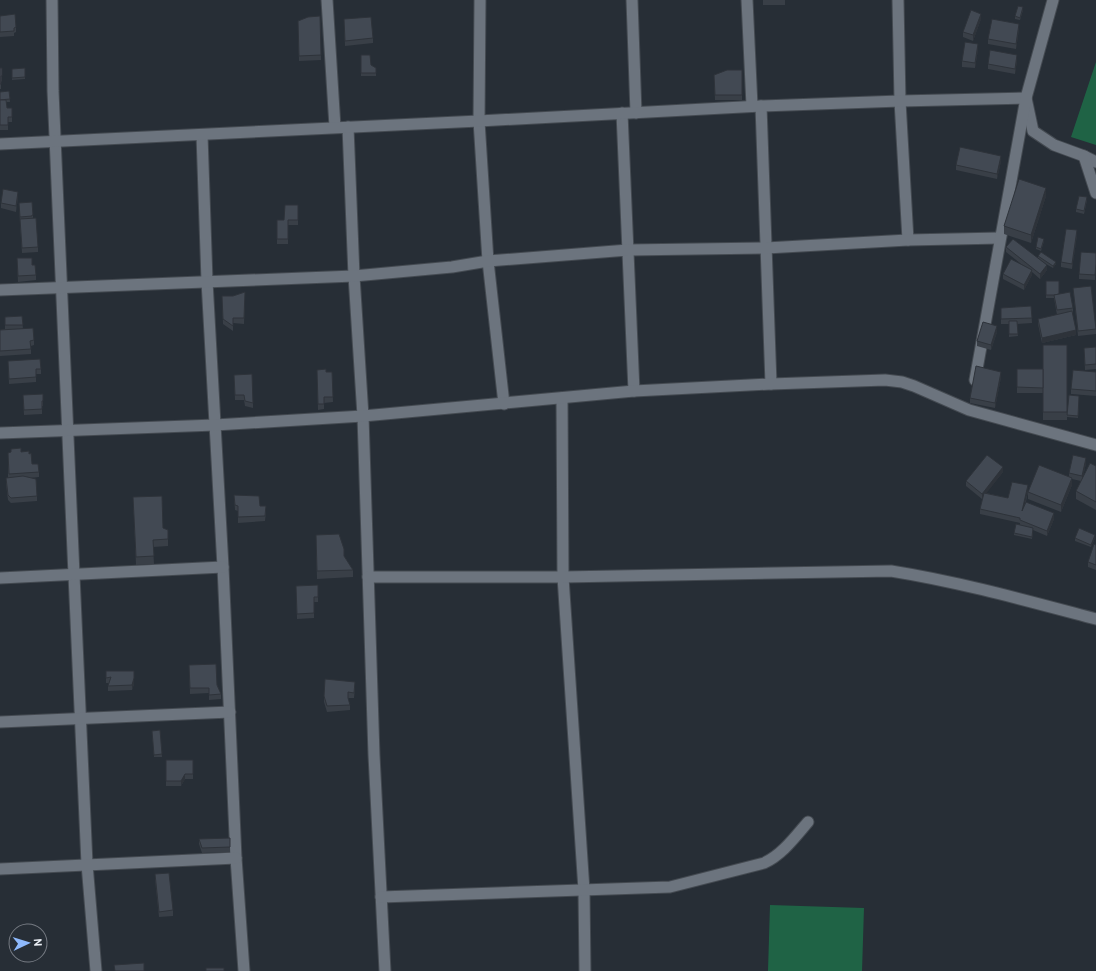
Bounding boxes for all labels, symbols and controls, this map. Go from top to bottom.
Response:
north arrow [8,923,48,963]
text: N [30,938,44,947]

